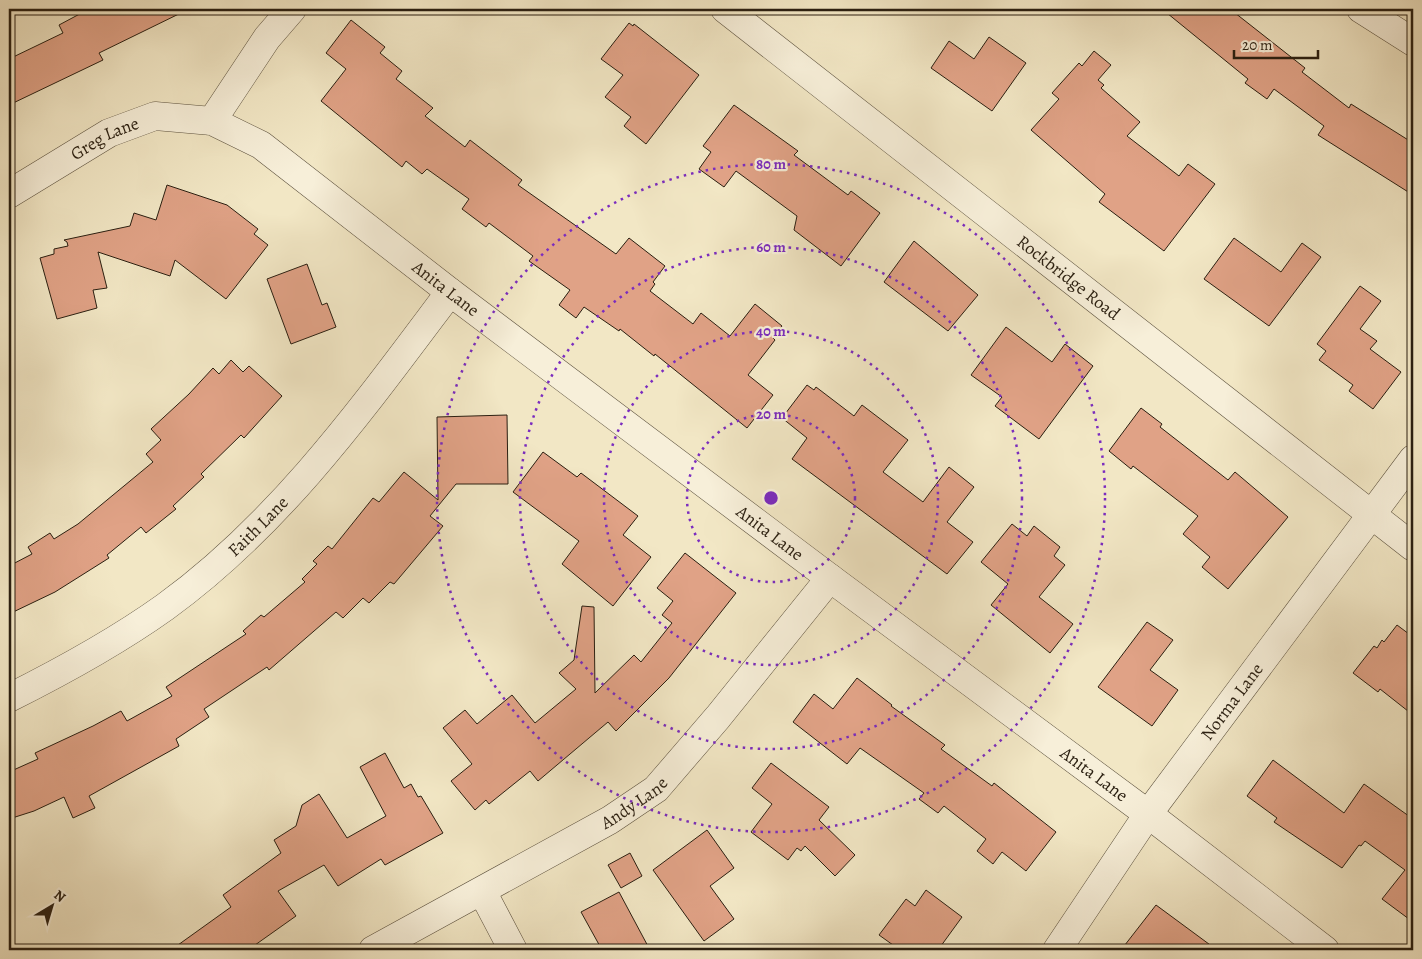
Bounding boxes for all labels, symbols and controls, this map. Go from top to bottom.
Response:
scale bar [1234,28,1318,60]
text: 20 m [1242,35,1273,55]
street label: Greg Lane [66,111,142,166]
text: 80 m [756,154,786,174]
street label: Rockbridge Road [1012,230,1125,326]
text: 60 m [756,237,786,257]
street label: Anita Lane [407,254,484,322]
text: 40 m [756,321,786,341]
text: 20 m [756,404,786,424]
centre of rings [762,489,780,507]
street label: Faith Lane [223,491,294,562]
street label: Anita Lane [731,499,809,566]
street label: Norma Lane [1195,658,1269,745]
street label: Anita Lane [1055,740,1133,807]
street label: Andy Lane [596,772,673,835]
north arrow [28,882,78,932]
text: N [50,886,70,907]

